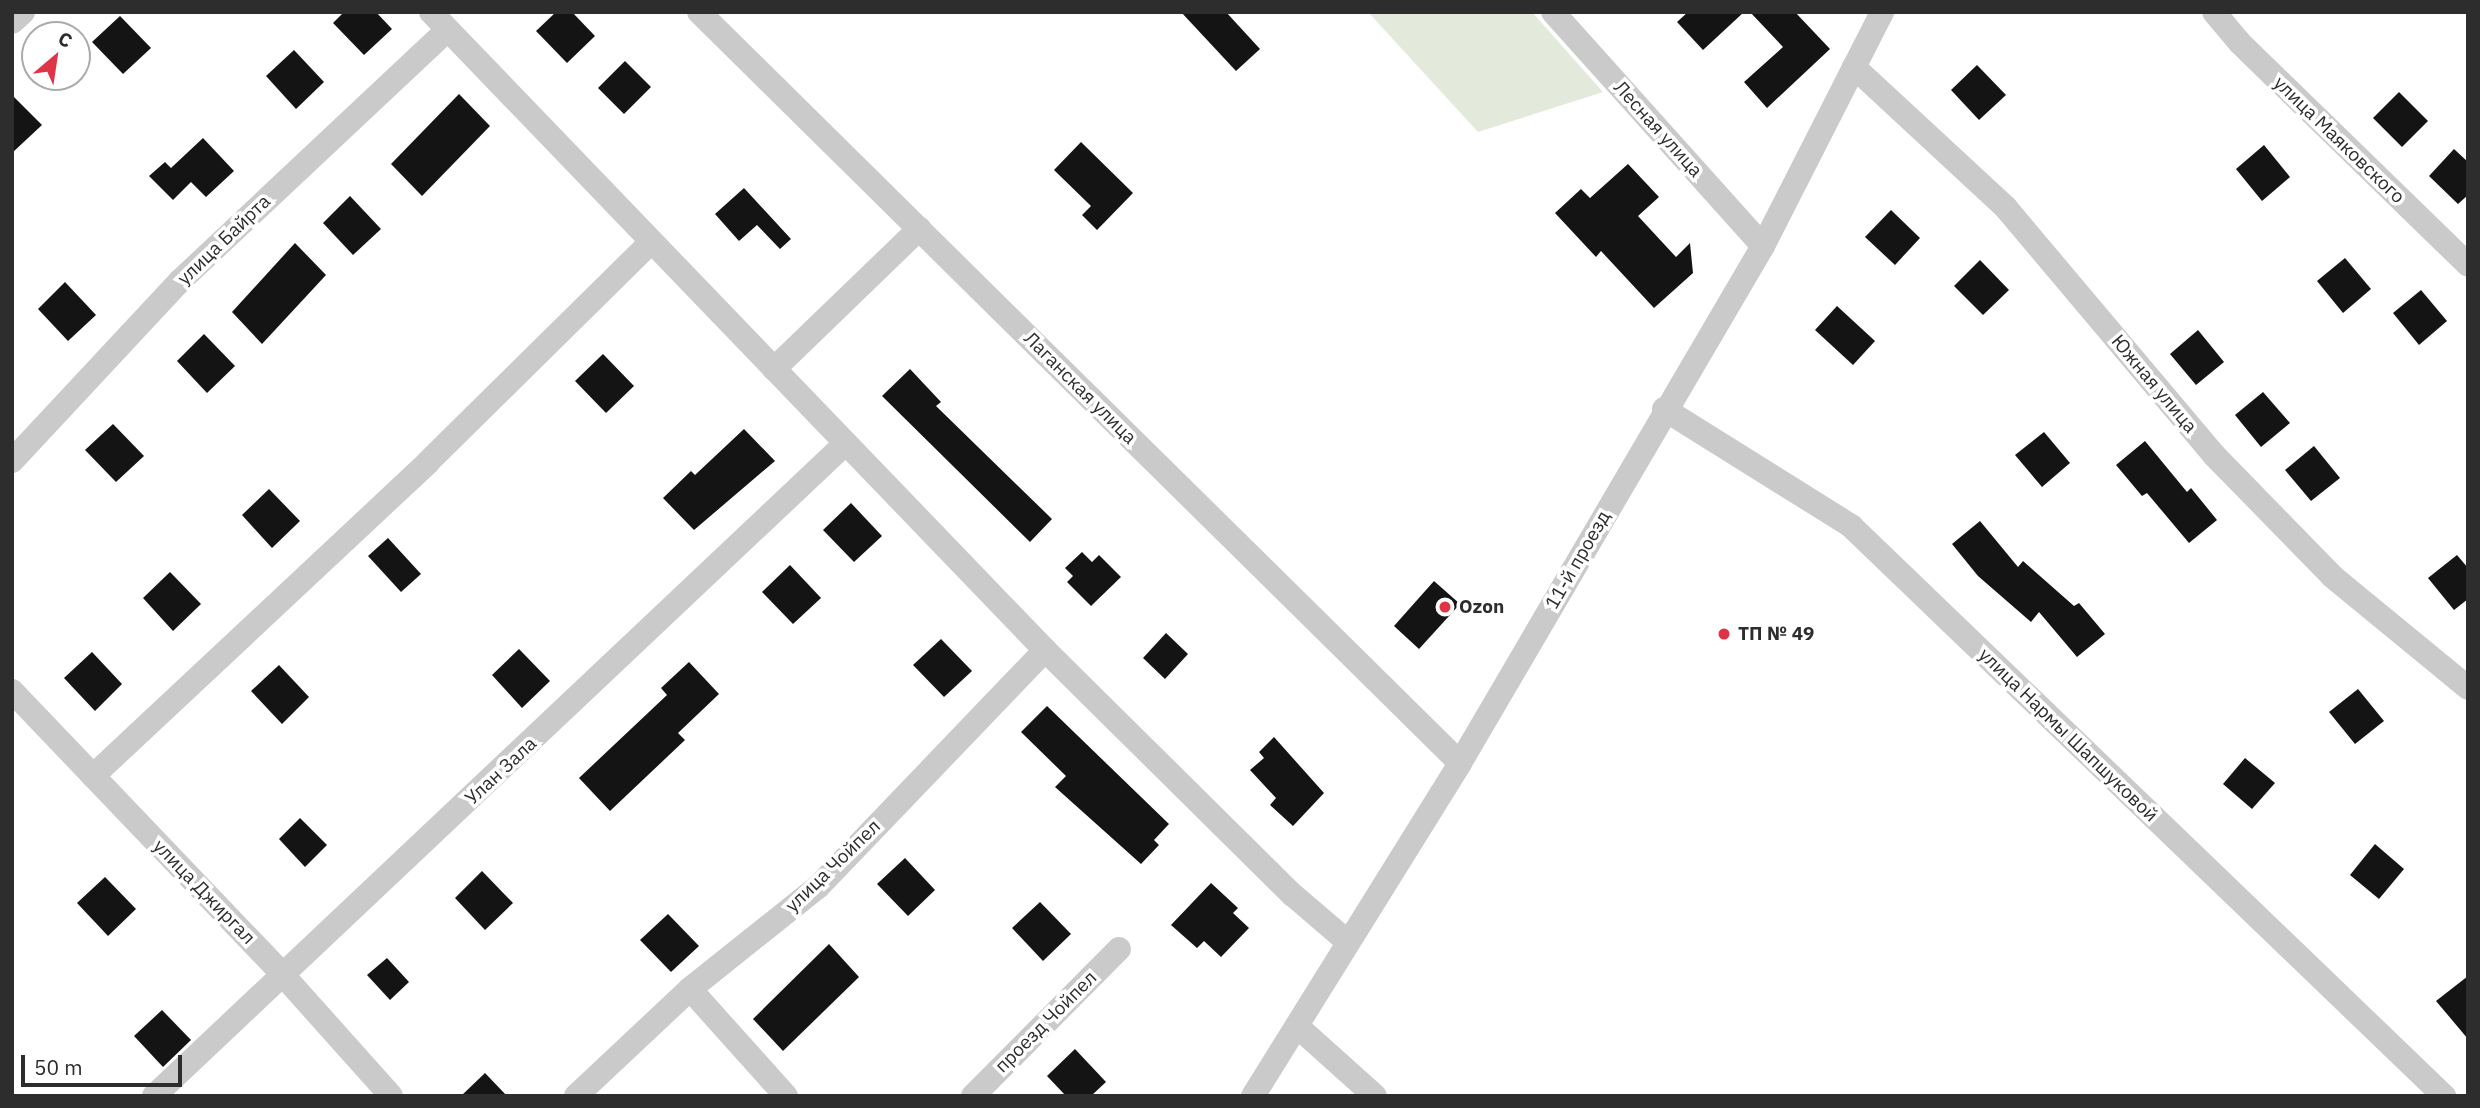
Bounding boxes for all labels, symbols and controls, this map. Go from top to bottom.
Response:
north arrow [21,21,91,91]
text: С [54,26,76,53]
street label: улица Маяковского [2269,72,2409,208]
street label: Лесная улица [1609,76,1707,182]
street label: улица Байрта [173,190,275,290]
street label: Лаганская улица [1019,327,1141,449]
street label: Южная улица [2106,330,2202,438]
street label: 11-й проезд [1541,507,1615,613]
place label: Ozon [1459,596,1504,618]
marker: Ozon [1437,599,1453,615]
place label: ТП № 49 [1738,623,1814,645]
marker: ТП № 49 [1716,626,1732,642]
street label: улица Нармы Шапшуковой [1974,643,2162,827]
street label: Улан Зала [461,732,541,810]
street label: улица Чойпел [781,815,885,917]
street label: улица Джиргал [148,835,260,949]
street label: проезд Чойпел [990,966,1102,1078]
scale bar [24,1042,186,1086]
text: 50 m [34,1053,83,1081]

